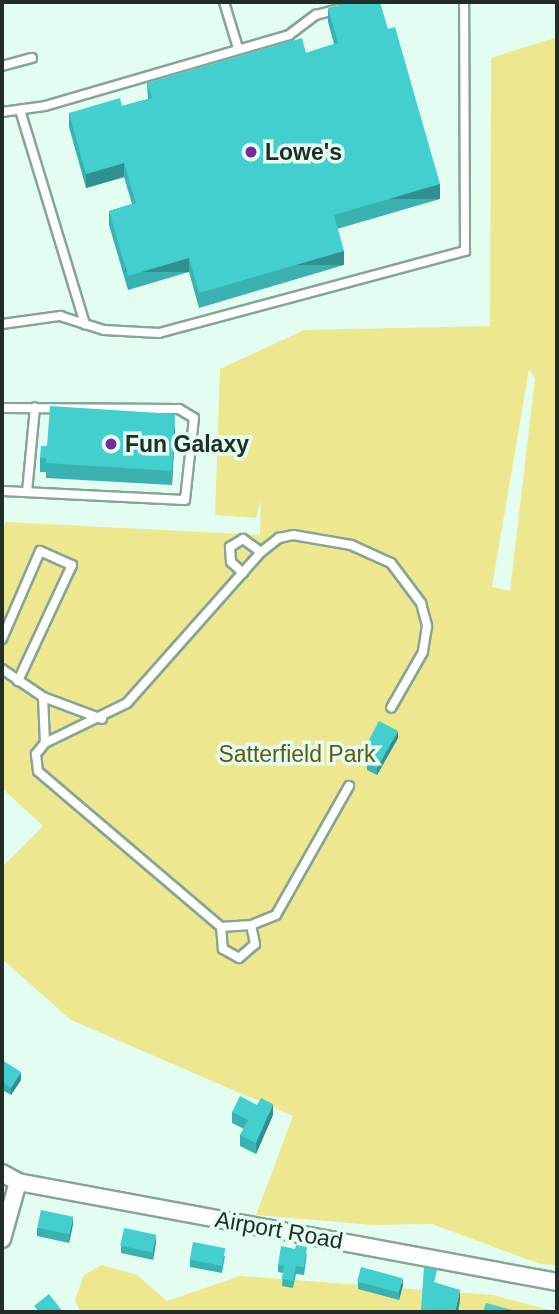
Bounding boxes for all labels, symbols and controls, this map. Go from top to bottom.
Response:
place label: Lowe's [265,138,342,166]
marker: Lowe's [243,144,259,160]
place label: Fun Galaxy [125,430,249,458]
marker: Fun Galaxy [103,436,119,452]
park label: Satterfield Park [218,740,376,768]
street label: Airport Road [213,1205,345,1255]

